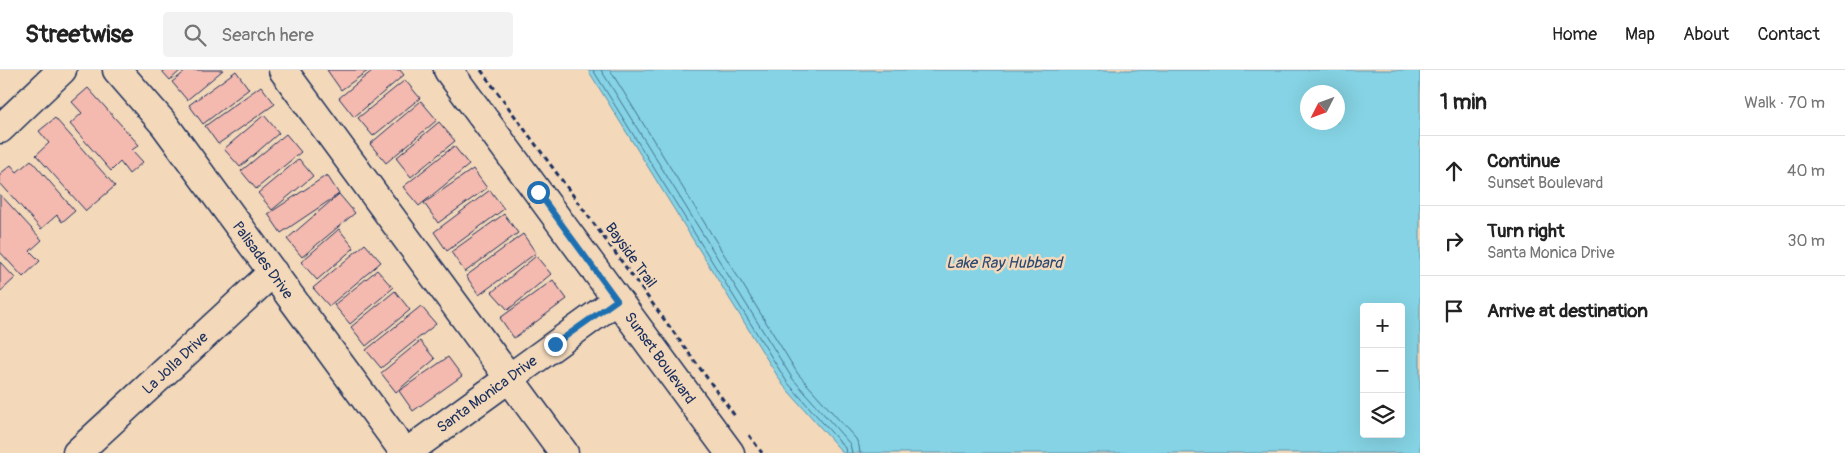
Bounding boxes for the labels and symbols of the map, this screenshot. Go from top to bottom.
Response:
north arrow [1300,85,1345,130]
route start [527,181,550,204]
street label: Palisades Drive [228,218,298,303]
street label: Bayside Trail [601,219,661,292]
water label: Lake Ray Hubbard [946,253,1064,273]
street label: Sunset Boulevard [620,309,699,408]
street label: La Jolla Drive [138,328,213,399]
route end [544,333,567,356]
street label: Santa Monica Drive [433,351,542,437]

